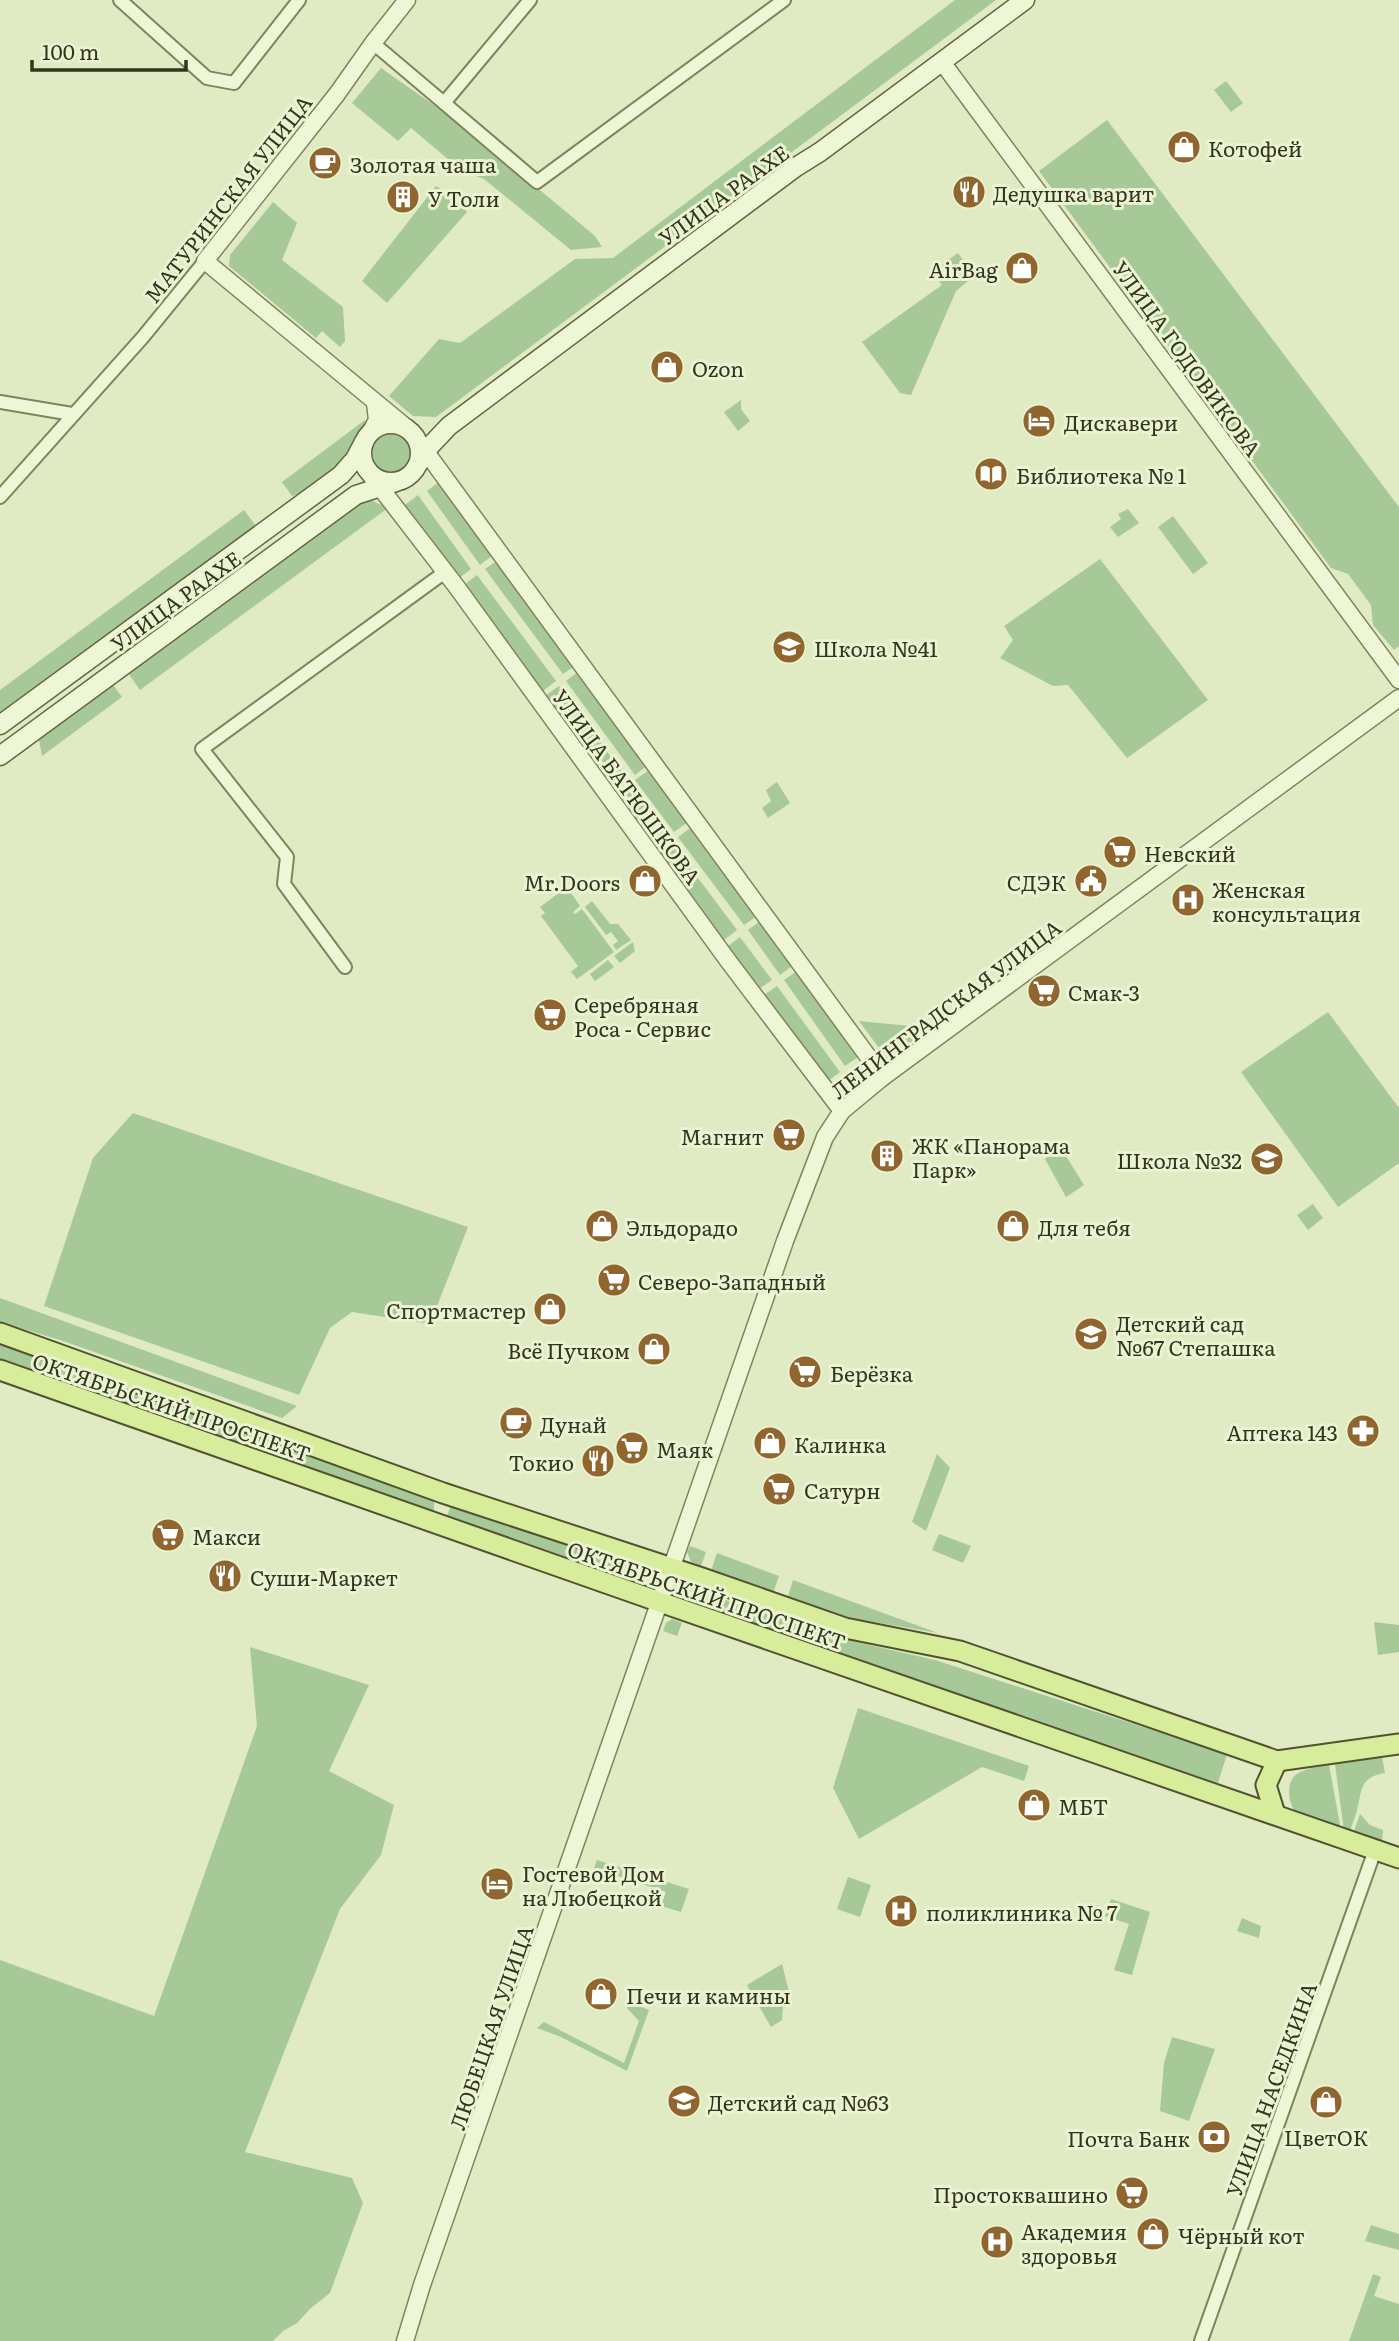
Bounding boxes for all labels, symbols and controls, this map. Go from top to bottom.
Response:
scale bar [32,28,186,72]
text: 100 m [42,35,99,66]
street label: МАТУРИНСКАЯ УЛИЦА [136,87,319,309]
shop icon: Котофей [1165,128,1203,166]
place label: Котофей [1208,132,1302,163]
street label: УЛИЦА РААХЕ [651,136,795,252]
cafe icon: Золотая чаша [306,144,344,182]
place label: Золотая чаша [350,148,497,179]
restaurant icon: Дедушка варит [950,173,988,211]
place label: Дедушка варит [993,177,1154,208]
building icon: У Толи [384,178,422,216]
place label: У Толи [428,182,500,213]
shop icon: AirBag [1003,249,1041,287]
place label: AirBag [929,253,998,284]
street label: УЛИЦА ГОДОВИКОВА [1106,254,1270,463]
shop icon: Ozon [648,348,686,386]
place label: Ozon [692,352,744,383]
hotel icon: Дискавери [1020,402,1058,440]
place label: Дискавери [1064,406,1178,437]
library icon: Библиотека № 1 [972,455,1010,493]
place label: Библиотека № 1 [1016,459,1187,490]
street label: УЛИЦА РААХЕ [103,542,247,658]
school or university icon: Школа №41 [770,628,808,666]
place label: Школа №41 [814,632,938,663]
street label: УЛИЦА БАТЮШКОВА [547,682,710,890]
supermarket icon: Невский [1101,833,1139,871]
place label: Невский [1144,837,1236,868]
shop icon: Mr.Doors [626,862,664,900]
public building icon: СДЭК [1072,862,1110,900]
place label: Mr.Doors [524,866,620,897]
place label: СДЭК [1007,866,1067,897]
place label: Женская консультация [1212,873,1361,928]
hospital icon: Женская консультация [1169,881,1207,919]
street label: ЛЕНИНГРАДСКАЯ УЛИЦА [823,911,1067,1105]
supermarket icon: Смак-3 [1025,972,1063,1010]
place label: Смак-3 [1068,976,1140,1007]
place label: Серебряная Роса - Сервис [574,988,711,1043]
supermarket icon: Серебряная Роса - Сервис [531,996,569,1034]
supermarket icon: Магнит [770,1116,808,1154]
place label: Магнит [680,1120,764,1151]
place label: ЖК «Панорама Парк» [912,1129,1071,1184]
building icon: ЖК «Панорама Парк» [868,1137,906,1175]
school or university icon: Школа №32 [1248,1140,1286,1178]
place label: Школа №32 [1117,1144,1242,1175]
shop icon: Эльдорадо [583,1207,621,1245]
shop icon: Для тебя [994,1207,1032,1245]
place label: Эльдорадо [626,1211,738,1242]
place label: Для тебя [1038,1211,1131,1242]
supermarket icon: Северо-Западный [595,1261,633,1299]
place label: Северо-Западный [638,1265,826,1296]
shop icon: Спортмастер [531,1290,569,1328]
place label: Спортмастер [386,1294,526,1325]
place label: Детский сад №67 Степашка [1116,1307,1276,1362]
school or university icon: Детский сад №67 Степашка [1072,1315,1110,1353]
shop icon: Всё Пучком [635,1330,673,1368]
place label: Всё Пучком [507,1334,630,1365]
street label: ОКТЯБРЬСКИЙ ПРОСПЕКТ [29,1344,315,1468]
supermarket icon: Берёзка [786,1353,824,1391]
place label: Берёзка [830,1357,914,1388]
cafe icon: Дунай [497,1404,535,1442]
place label: Дунай [540,1408,607,1439]
pharmacy icon: Аптека 143 [1344,1412,1382,1450]
place label: Аптека 143 [1227,1416,1338,1447]
shop icon: Калинка [751,1424,789,1462]
place label: Калинка [794,1428,887,1459]
supermarket icon: Маяк [613,1429,651,1467]
place label: Маяк [656,1433,714,1464]
restaurant icon: Токио [579,1442,617,1480]
place label: Токио [509,1446,574,1477]
supermarket icon: Сатурн [760,1470,798,1508]
place label: Сатурн [804,1474,881,1505]
supermarket icon: Макси [149,1516,187,1554]
place label: Макси [192,1520,261,1551]
street label: ОКТЯБРЬСКИЙ ПРОСПЕКТ [564,1532,850,1656]
restaurant icon: Суши-Маркет [206,1557,244,1595]
place label: Суши-Маркет [250,1561,398,1592]
shop icon: МБТ [1015,1786,1053,1824]
place label: МБТ [1058,1790,1108,1821]
place label: Гостевой Дом на Любецкой [522,1857,665,1912]
hotel icon: Гостевой Дом на Любецкой [478,1865,516,1903]
hospital icon: поликлиника № 7 [882,1892,920,1930]
place label: поликлиника № 7 [926,1896,1118,1927]
street label: ЛЮБЕЦКАЯ УЛИЦА [440,1920,540,2134]
shop icon: Печи и камины [582,1975,620,2013]
street label: УЛИЦА НАСЕДКИНА [1217,1977,1323,2200]
place label: Печи и камины [626,1979,791,2010]
school or university icon: Детский сад №63 [665,2082,703,2120]
shop icon: ЦветОК [1307,2083,1345,2121]
place label: Детский сад №63 [708,2086,890,2117]
bank icon: Почта Банк [1195,2118,1233,2156]
place label: ЦветОК [1284,2121,1369,2152]
place label: Почта Банк [1067,2122,1191,2153]
supermarket icon: Простоквашино [1113,2174,1151,2212]
place label: Простоквашино [933,2178,1108,2209]
place label: Академия здоровья [1021,2215,1127,2270]
shop icon: Чёрный кот [1134,2215,1172,2253]
place label: Чёрный кот [1178,2219,1305,2250]
hospital icon: Академия здоровья [978,2223,1016,2261]

